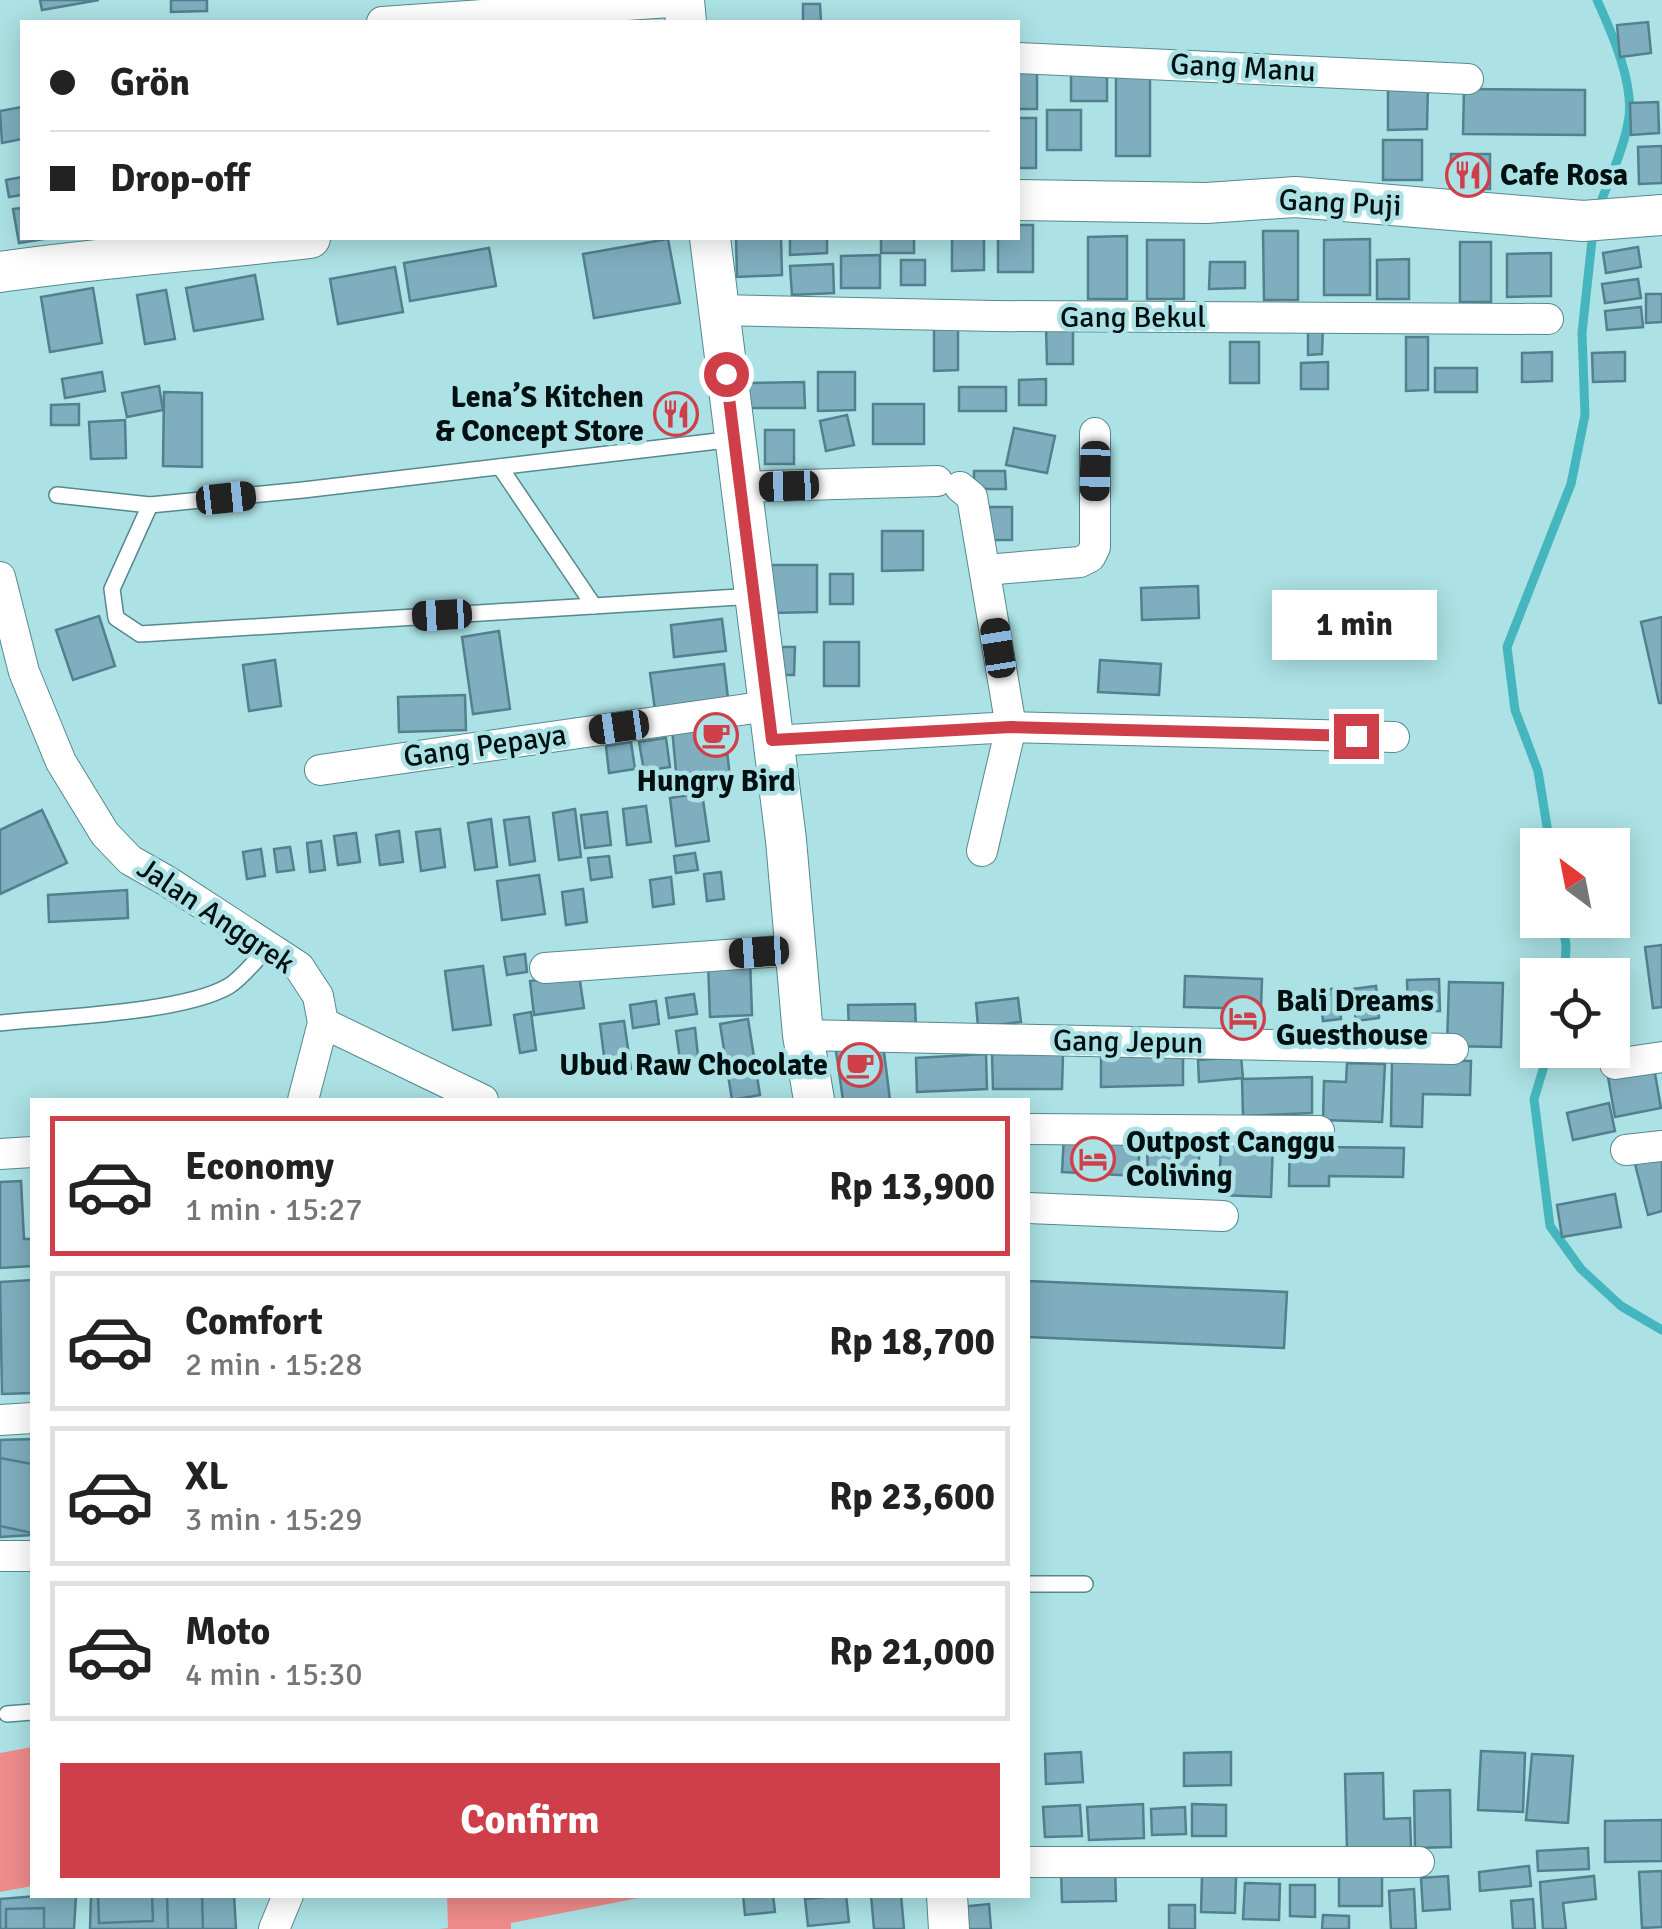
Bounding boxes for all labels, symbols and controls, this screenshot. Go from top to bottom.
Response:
street label: Gang Manu [1169,46,1317,90]
text: Grön [110,59,190,106]
restaurant icon: Cafe Rosa [1445,152,1491,198]
text: Drop-off [110,155,250,202]
place label: Cafe Rosa [1500,157,1628,194]
street label: Gang Puji [1278,181,1402,225]
street label: Gang Bekul [1060,299,1206,336]
route start [704,352,749,397]
place label: Lena’S Kitchen & Concept Store [435,379,644,450]
restaurant icon: Lena’S Kitchen & Concept Store [653,391,699,437]
car [1079,441,1111,501]
car [758,470,820,502]
car [195,480,257,516]
callout: 1 min [1274,591,1438,661]
car [411,598,473,632]
text: 1 min [1316,605,1393,644]
car [978,616,1018,680]
car [587,708,651,746]
cafe icon: Hungry Bird [693,712,739,758]
route end [1334,714,1379,759]
street label: Gang Pepaya [401,716,569,776]
place label: Hungry Bird [636,763,796,800]
north arrow [1520,828,1630,938]
map controls [1520,828,1630,1068]
street label: Jalan Anggrek [130,850,302,982]
car [728,935,790,969]
button: locate [1520,958,1630,1068]
place label: Bali Dreams Guesthouse [1276,983,1434,1054]
hotel icon: Bali Dreams Guesthouse [1220,995,1266,1041]
street label: Gang Jepun [1052,1022,1204,1062]
cafe icon: Ubud Raw Chocolate [837,1042,883,1088]
place label: Ubud Raw Chocolate [559,1047,828,1084]
place label: Outpost Canggu Coliving [1126,1124,1335,1195]
hotel icon: Outpost Canggu Coliving [1070,1136,1116,1182]
icon: car [65,1141,155,1231]
text: Economy [185,1143,334,1190]
text: Rp 13,900 [829,1163,995,1210]
text: 1 min · 15:27 [185,1190,363,1229]
icon: car [65,1296,155,1386]
text: Comfort [185,1298,323,1345]
text: Rp 18,700 [829,1318,995,1365]
text: 2 min · 15:28 [185,1345,363,1384]
icon: car [65,1451,155,1541]
text: XL [185,1453,228,1500]
text: Rp 23,600 [829,1473,995,1520]
text: 3 min · 15:29 [185,1500,363,1539]
icon: car [65,1606,155,1696]
text: Moto [185,1608,270,1655]
text: Rp 21,000 [829,1628,995,1675]
text: 4 min · 15:30 [185,1655,363,1694]
button: Confirm [60,1763,1000,1878]

